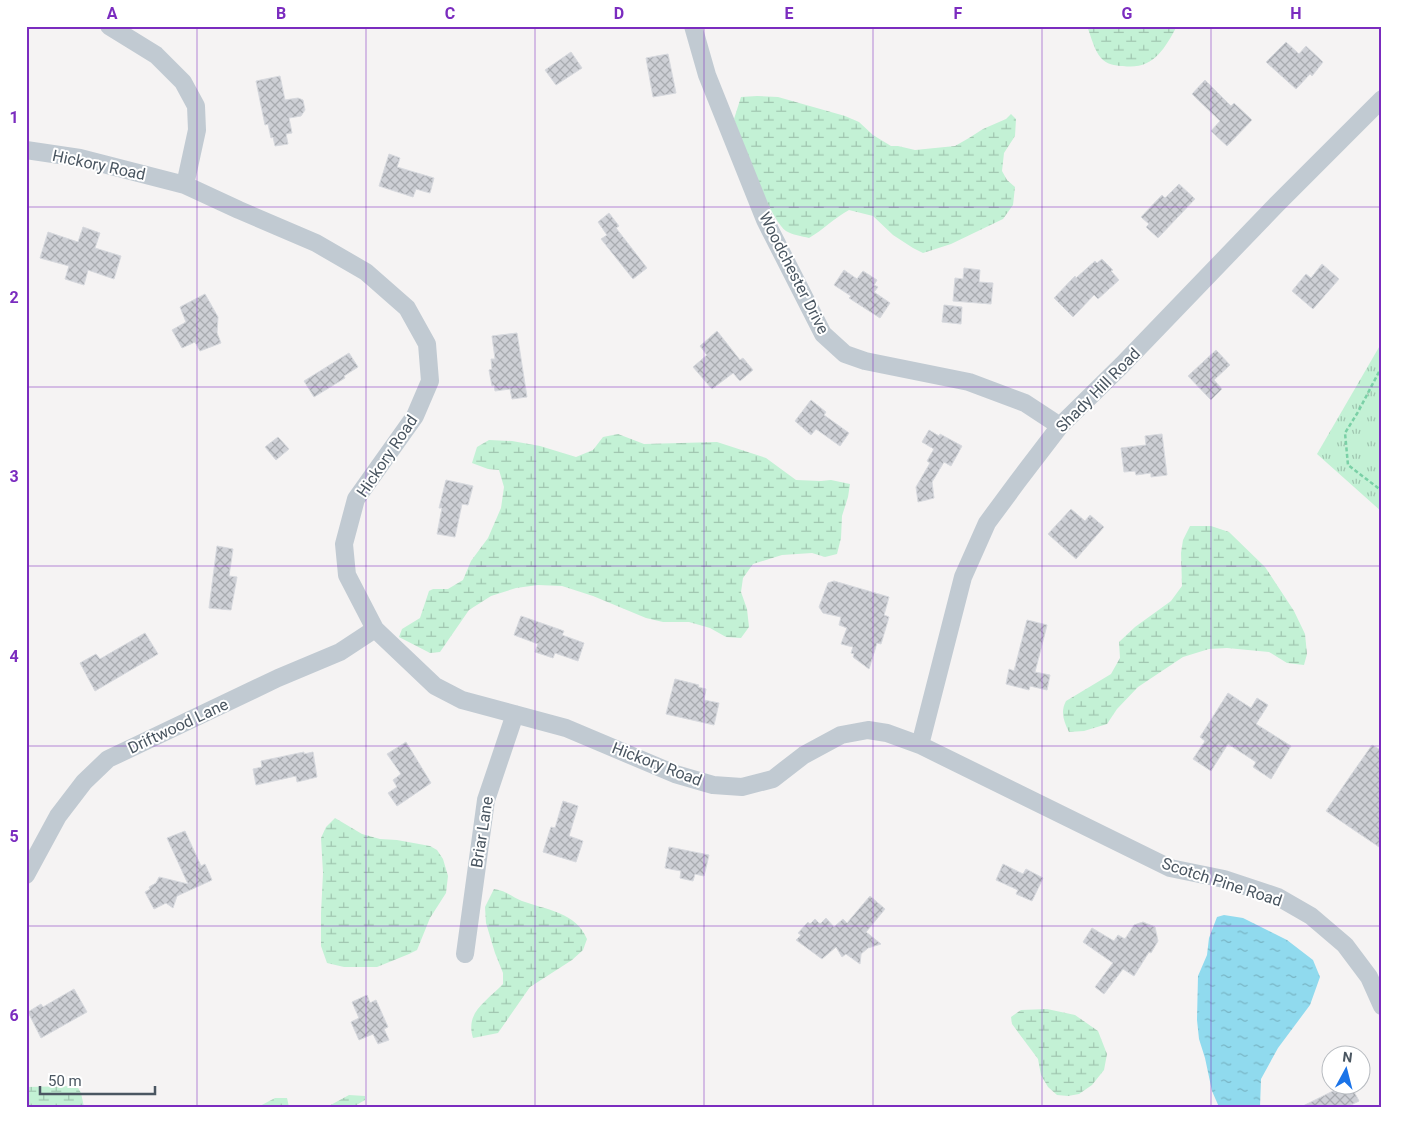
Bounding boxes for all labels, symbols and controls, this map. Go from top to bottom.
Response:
text: A [107,4,118,23]
text: B [276,4,286,23]
text: C [445,4,455,23]
text: D [614,4,624,23]
text: E [785,4,794,23]
text: F [954,4,963,23]
text: G [1122,4,1133,23]
text: H [1290,4,1302,23]
text: 1 [9,108,19,127]
street label: Hickory Road [51,146,147,184]
street label: Woodchester Drive [755,209,833,337]
text: 2 [9,288,19,307]
street label: Shady Hill Road [1052,344,1144,436]
street label: Hickory Road [353,411,421,501]
text: 3 [9,467,19,486]
text: 4 [9,647,19,666]
street label: Driftwood Lane [125,694,231,758]
street label: Hickory Road [609,738,705,790]
street label: Briar Lane [467,795,497,869]
text: 5 [9,827,19,846]
street label: Scotch Pine Road [1159,854,1285,910]
text: 6 [9,1006,19,1025]
north arrow [1320,1046,1370,1096]
text: N [1342,1049,1353,1066]
scale bar [40,1063,155,1095]
text: 50 m [48,1072,82,1090]

